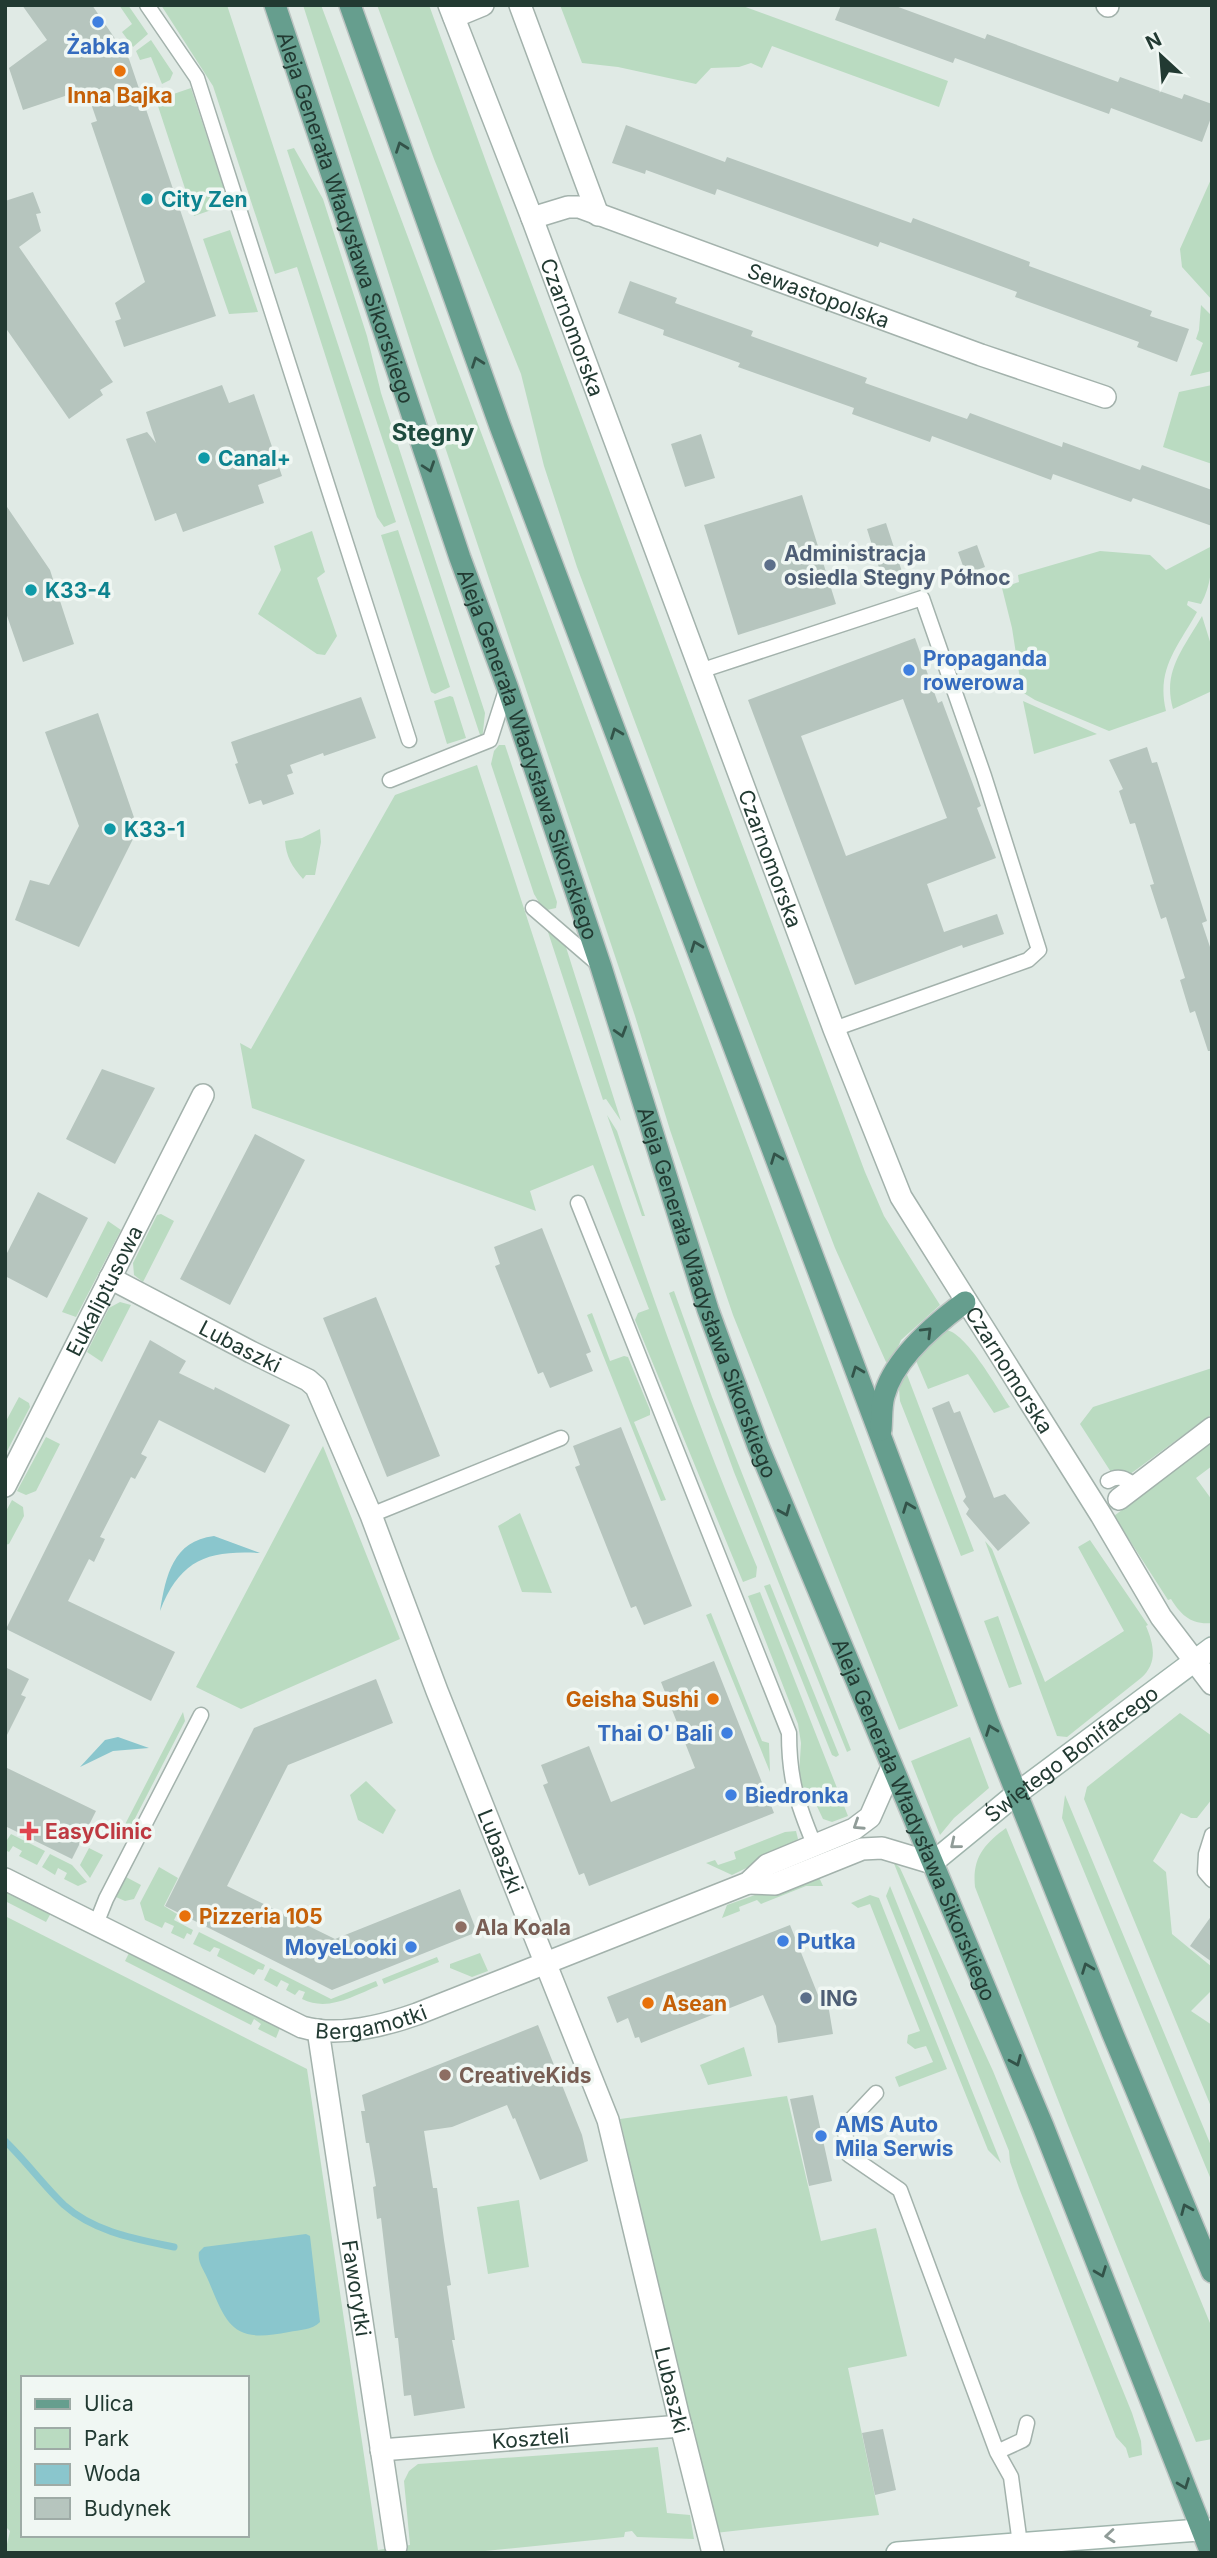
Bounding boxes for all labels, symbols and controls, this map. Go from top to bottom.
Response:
marker: Żabka [90,14,106,30]
north arrow [1126,21,1196,91]
street label: Aleja Generała Władysława Sikorskiego [272,28,420,407]
text: N [1142,28,1165,55]
place label: Żabka [66,33,130,59]
marker: Inna Bajka [112,63,128,79]
place label: Inna Bajka [67,83,173,108]
one-way arrow [395,142,409,154]
place label: City Zen [161,187,248,212]
marker: City Zen [139,191,155,207]
street label: Czarnomorska [536,255,610,400]
street label: Sewastopolska [744,258,893,333]
one-way arrow [471,356,485,368]
district label: Stegny [392,418,475,447]
place label: Canal+ [218,446,291,471]
marker: Canal+ [196,450,212,466]
one-way arrow [421,460,436,472]
place label: Administracja osiedla Stegny Północ [784,541,1011,590]
marker: Administracja osiedla Stegny Północ [762,557,778,573]
street label: Aleja Generała Władysława Sikorskiego [453,566,603,943]
place label: K33-4 [45,578,111,603]
marker: K33-4 [23,582,39,598]
place label: Propaganda rowerowa [923,646,1047,695]
marker: Propaganda rowerowa [901,662,917,678]
one-way arrow [610,727,624,739]
street label: Czarnomorska [733,786,808,931]
place label: K33-1 [124,817,185,842]
marker: K33-1 [102,821,118,837]
one-way arrow [690,940,704,952]
one-way arrow [613,1026,627,1038]
street label: Aleja Generała Władysława Sikorskiego [633,1104,782,1482]
one-way arrow [771,1153,785,1165]
street label: Eukaliptusowa [60,1221,147,1360]
street label: Czarnomorska [960,1302,1059,1438]
street label: Lubaszki [195,1315,285,1377]
one-way arrow [919,1327,932,1340]
one-way arrow [851,1366,865,1378]
one-way arrow [902,1501,916,1513]
one-way arrow [777,1503,791,1516]
street label: Aleja Generała Władysława Sikorskiego [828,1635,1002,2004]
street label: Świętego Bonifacego [979,1680,1163,1827]
place label: Geisha Sushi [566,1687,699,1712]
marker: Geisha Sushi [705,1691,721,1707]
place label: Thai O' Bali [597,1721,713,1746]
marker: Thai O' Bali [719,1725,735,1741]
one-way arrow [986,1725,1000,1737]
place label: Biedronka [745,1783,849,1808]
marker: Biedronka [723,1787,739,1803]
street label: Lubaszki [473,1805,529,1897]
one-way arrow [853,1816,866,1829]
place label: EasyClinic [45,1819,152,1844]
marker: EasyClinic [19,1821,39,1841]
one-way arrow [950,1836,963,1848]
place label: Pizzeria 105 [199,1904,323,1929]
marker: Pizzeria 105 [177,1908,193,1924]
place label: Ala Koala [475,1915,571,1940]
marker: Ala Koala [453,1919,469,1935]
place label: Putka [797,1929,856,1954]
marker: Putka [775,1933,791,1949]
place label: MoyeLooki [285,1935,397,1960]
marker: MoyeLooki [403,1939,419,1955]
one-way arrow [1081,1963,1095,1975]
place label: ING [820,1986,858,2011]
marker: ING [798,1990,814,2006]
place label: Asean [662,1991,727,2016]
marker: Asean [640,1995,656,2011]
street label: Bergamotki [314,1999,430,2044]
one-way arrow [1008,2054,1022,2066]
place label: CreativeKids [459,2063,592,2088]
marker: CreativeKids [437,2067,453,2083]
place label: AMS Auto Mila Serwis [835,2112,953,2161]
marker: AMS Auto Mila Serwis [813,2128,829,2144]
one-way arrow [1180,2204,1194,2216]
street label: Faworytki [337,2238,377,2338]
one-way arrow [1092,2266,1106,2278]
street label: Lubaszki [650,2344,695,2436]
legend [21,2376,248,2537]
text: Ulica [84,2391,134,2416]
street label: Koszteli [491,2422,570,2454]
text: Park [84,2426,129,2451]
text: Woda [84,2461,141,2486]
one-way arrow [1176,2477,1190,2489]
text: Budynek [84,2496,172,2521]
one-way arrow [1104,2528,1115,2543]

